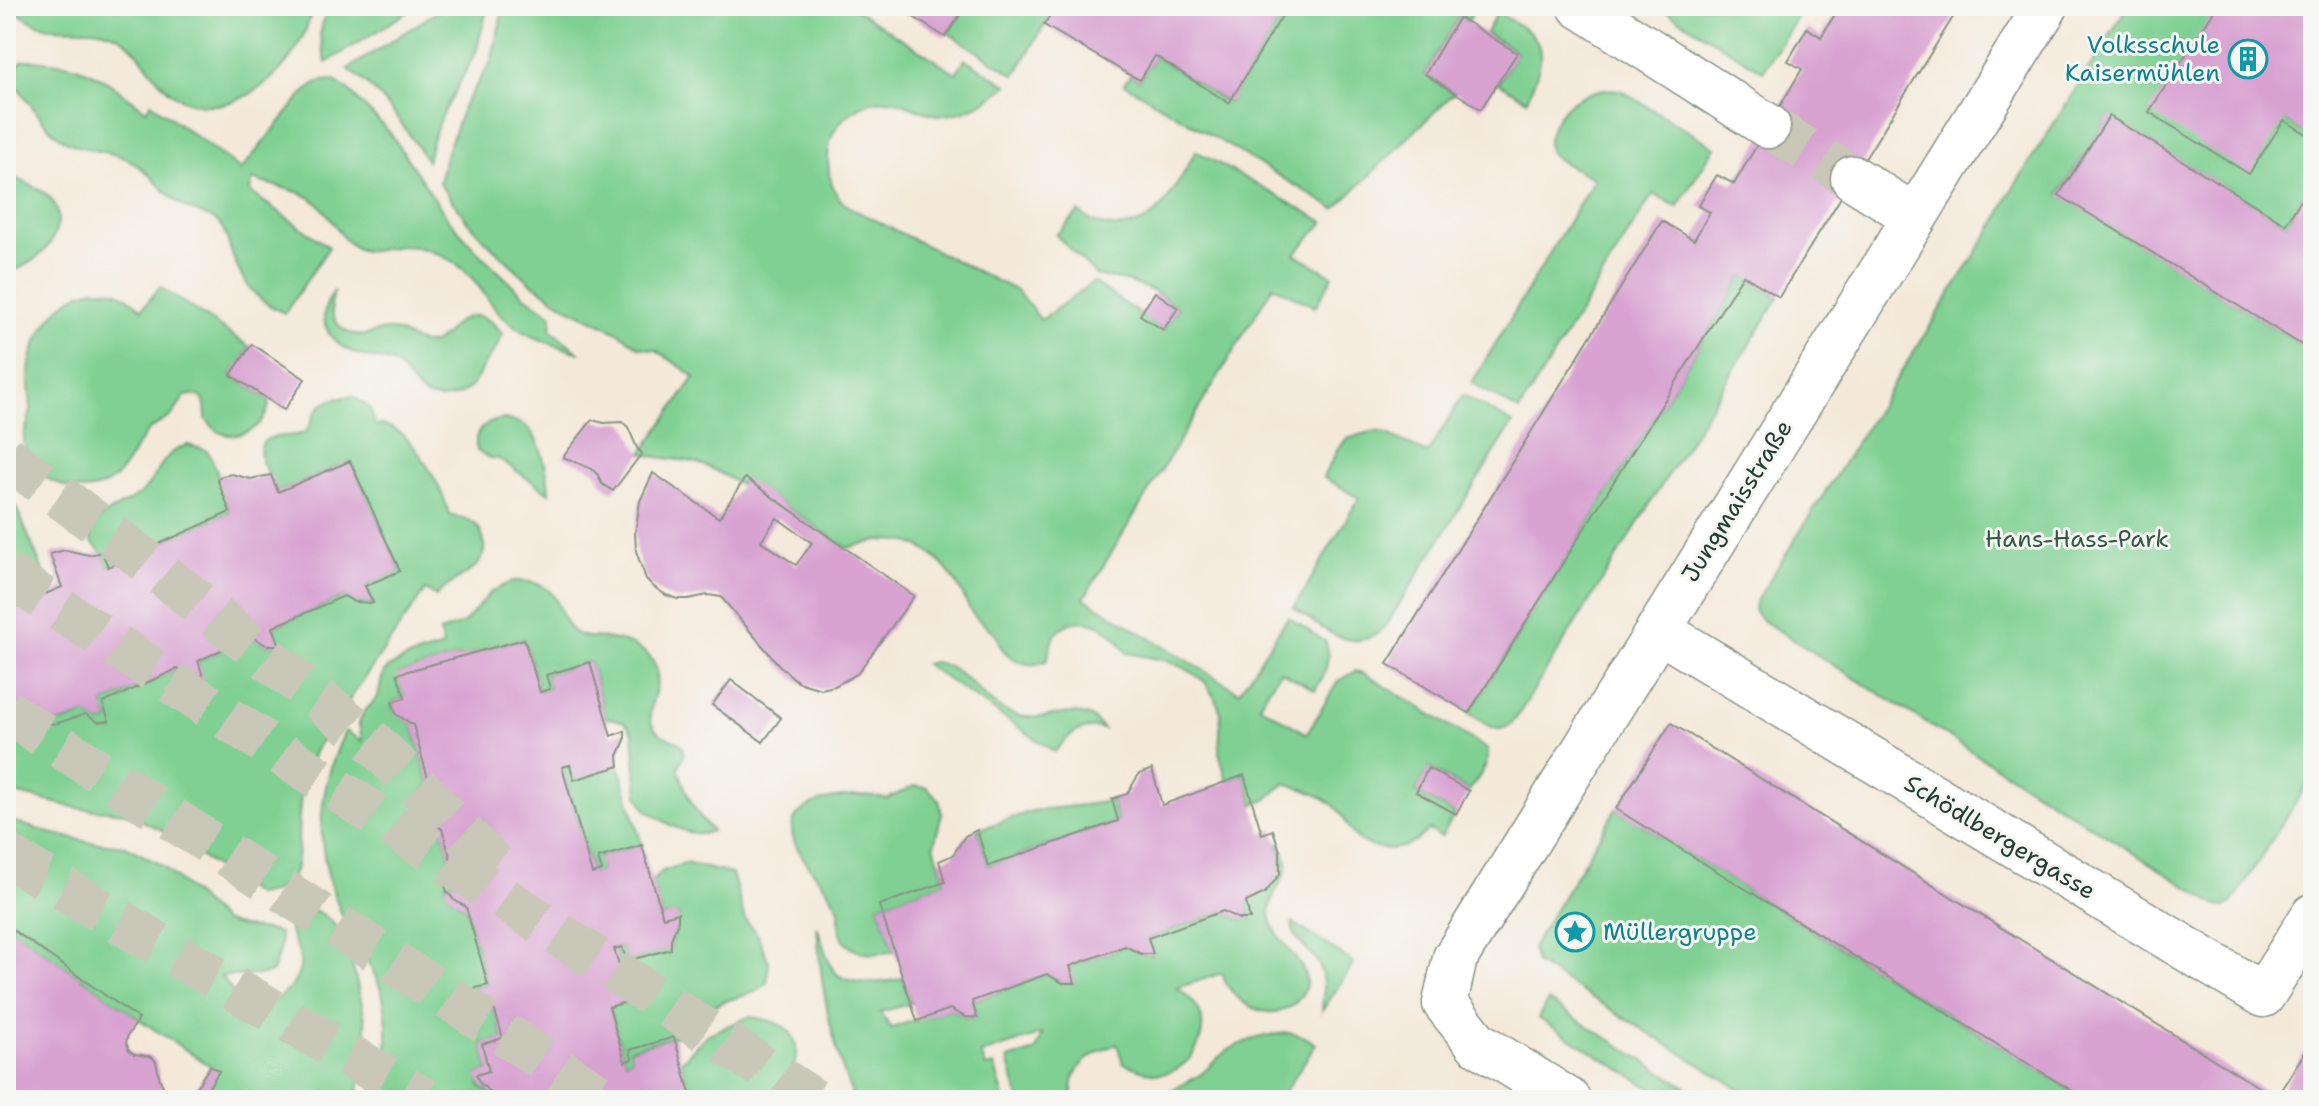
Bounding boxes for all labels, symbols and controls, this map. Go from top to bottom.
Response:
place label: Volksschule Kaisermühlen [2065,29,2220,89]
building icon: Volksschule Kaisermühlen [2227,38,2269,80]
street label: Jungmaisstraße [1674,414,1800,588]
park label: Hans-Hass-Park [1985,523,2169,555]
street label: Schödlbergergasse [1898,767,2102,907]
place icon: Müllergruppe [1554,911,1596,953]
place label: Müllergruppe [1603,916,1757,948]

